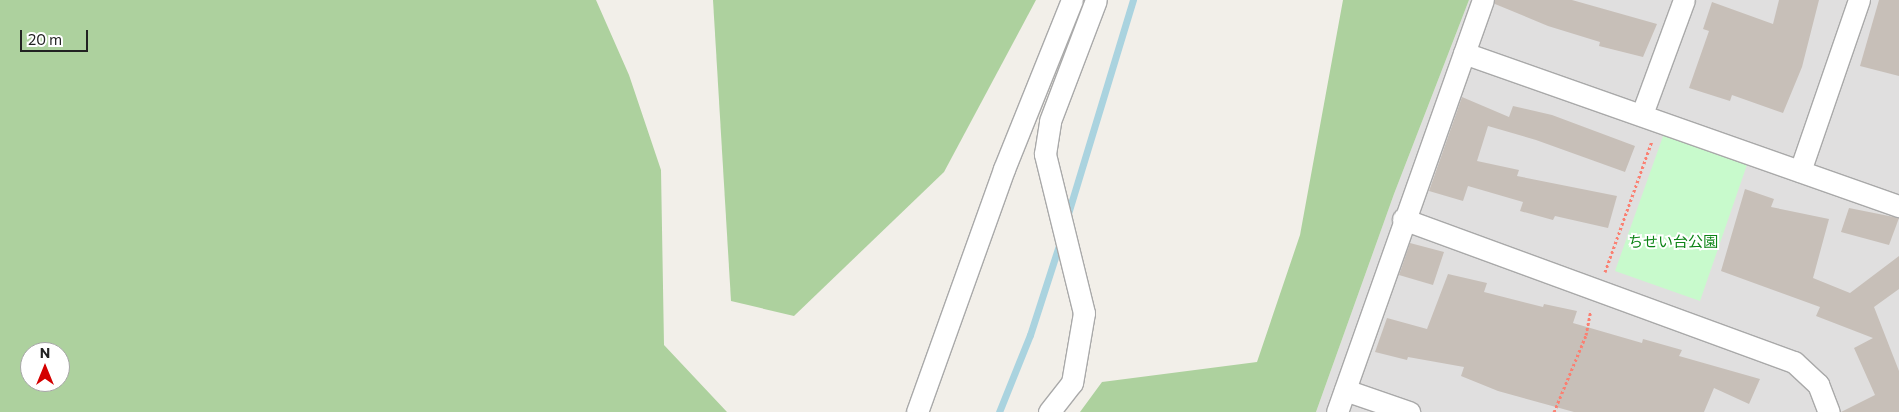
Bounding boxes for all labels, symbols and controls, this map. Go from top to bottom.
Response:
scale bar [22,20,90,52]
text: 20 m [28,30,62,48]
park label: ちせい台公園 [1628,233,1718,251]
north arrow [20,342,70,392]
text: N [40,344,50,361]

